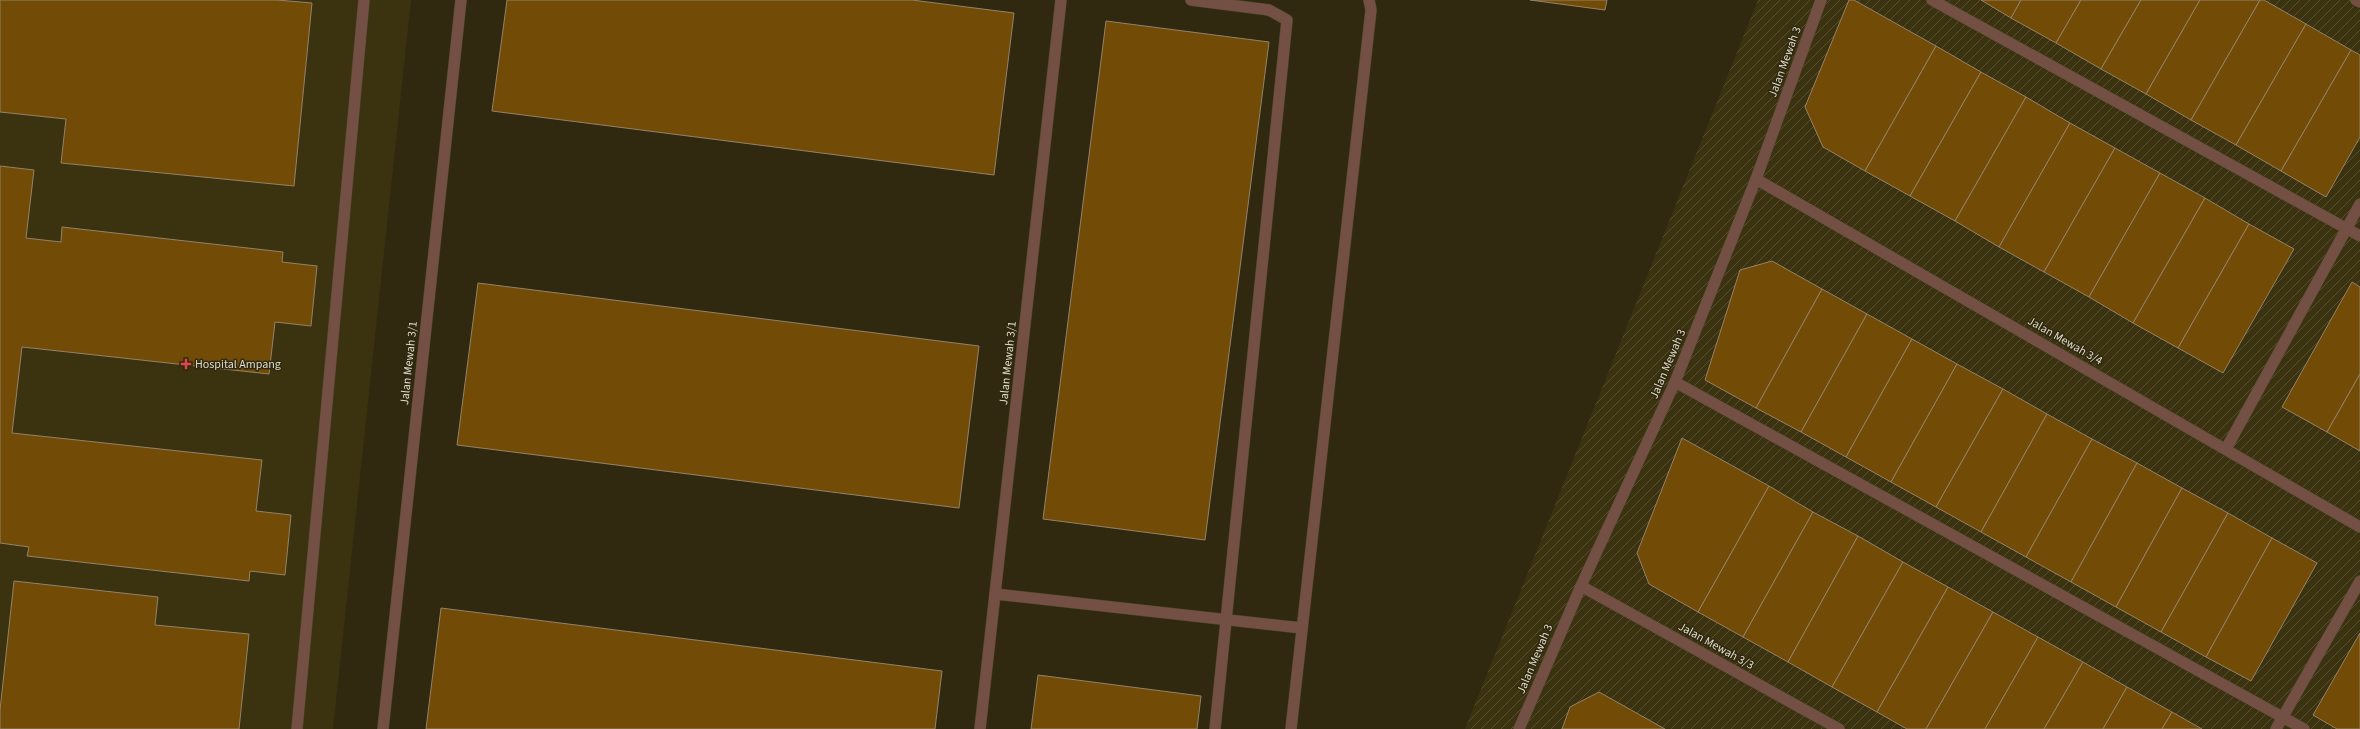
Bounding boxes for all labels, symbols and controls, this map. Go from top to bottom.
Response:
street label: Jalan Mewah 3 [1764,24,1806,100]
street label: Jalan Mewah 3/4 [2024,313,2106,369]
street label: Jalan Mewah 3/1 [396,320,422,406]
street label: Jalan Mewah 3/1 [995,320,1021,406]
street label: Jalan Mewah 3 [1646,327,1690,401]
place label: Hospital Ampang [195,356,281,373]
marker: Hospital Ampang [180,358,192,370]
street label: Jalan Mewah 3/3 [1675,618,1757,674]
street label: Jalan Mewah 3 [1513,622,1557,696]

